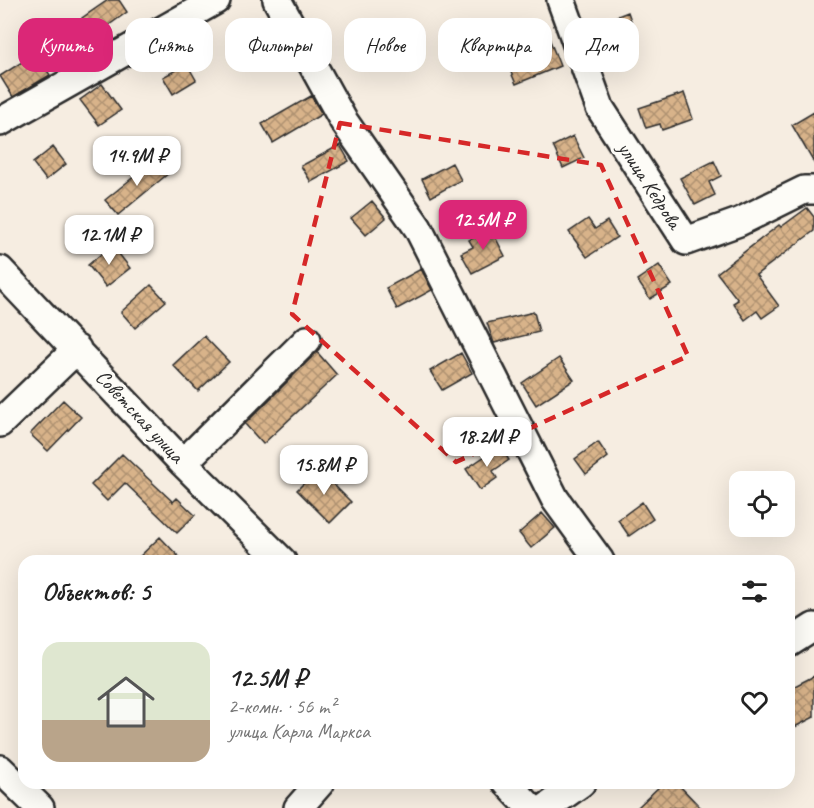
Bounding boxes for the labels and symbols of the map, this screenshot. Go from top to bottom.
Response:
street label: улица Кедрова [611,135,689,235]
pin: 14.9M ₽ [82,136,192,187]
pin: 12.5M ₽ [428,200,538,251]
pin: 12.1M ₽ [54,215,164,266]
street label: Советская улица [90,364,191,470]
pin: 18.2M ₽ [432,417,542,468]
pin: 15.8M ₽ [269,445,379,496]

